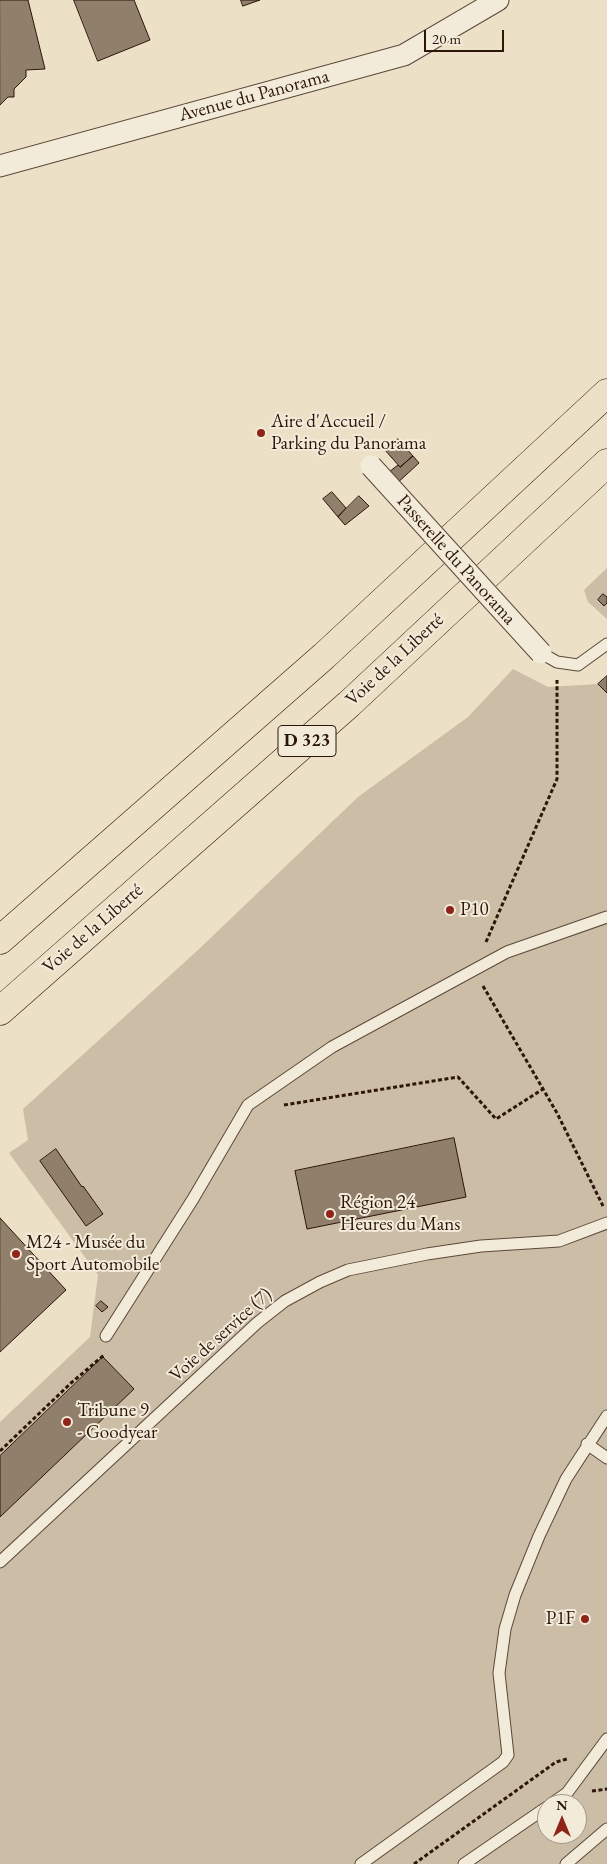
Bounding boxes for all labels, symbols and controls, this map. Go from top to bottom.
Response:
scale bar [427,20,507,52]
text: 20 m [432,29,461,48]
street label: Avenue du Panorama [176,65,332,127]
place label: Aire d'Accueil / Parking du Panorama [271,411,426,455]
marker: Aire d'Accueil / Parking du Panorama [255,427,267,439]
street label: Passerelle du Panorama [392,490,520,630]
street label: Voie de la Liberté [341,609,449,711]
road number: D 323 [278,726,336,756]
street label: Voie de la Liberté [38,879,148,979]
place label: P10 [460,899,489,921]
marker: P10 [444,904,456,916]
place label: Région 24 Heures du Mans [340,1192,460,1236]
marker: Région 24 Heures du Mans [324,1208,336,1220]
place label: M24 - Musée du Sport Automobile [26,1232,159,1276]
marker: M24 - Musée du Sport Automobile [10,1248,22,1260]
street label: Voie de service (7) [165,1283,277,1387]
place label: Tribune 9 - Goodyear [77,1400,157,1444]
marker: Tribune 9 - Goodyear [61,1416,73,1428]
place label: P1F [546,1608,575,1630]
marker: P1F [579,1613,591,1625]
north arrow [537,1794,587,1844]
text: N [556,1796,568,1814]

